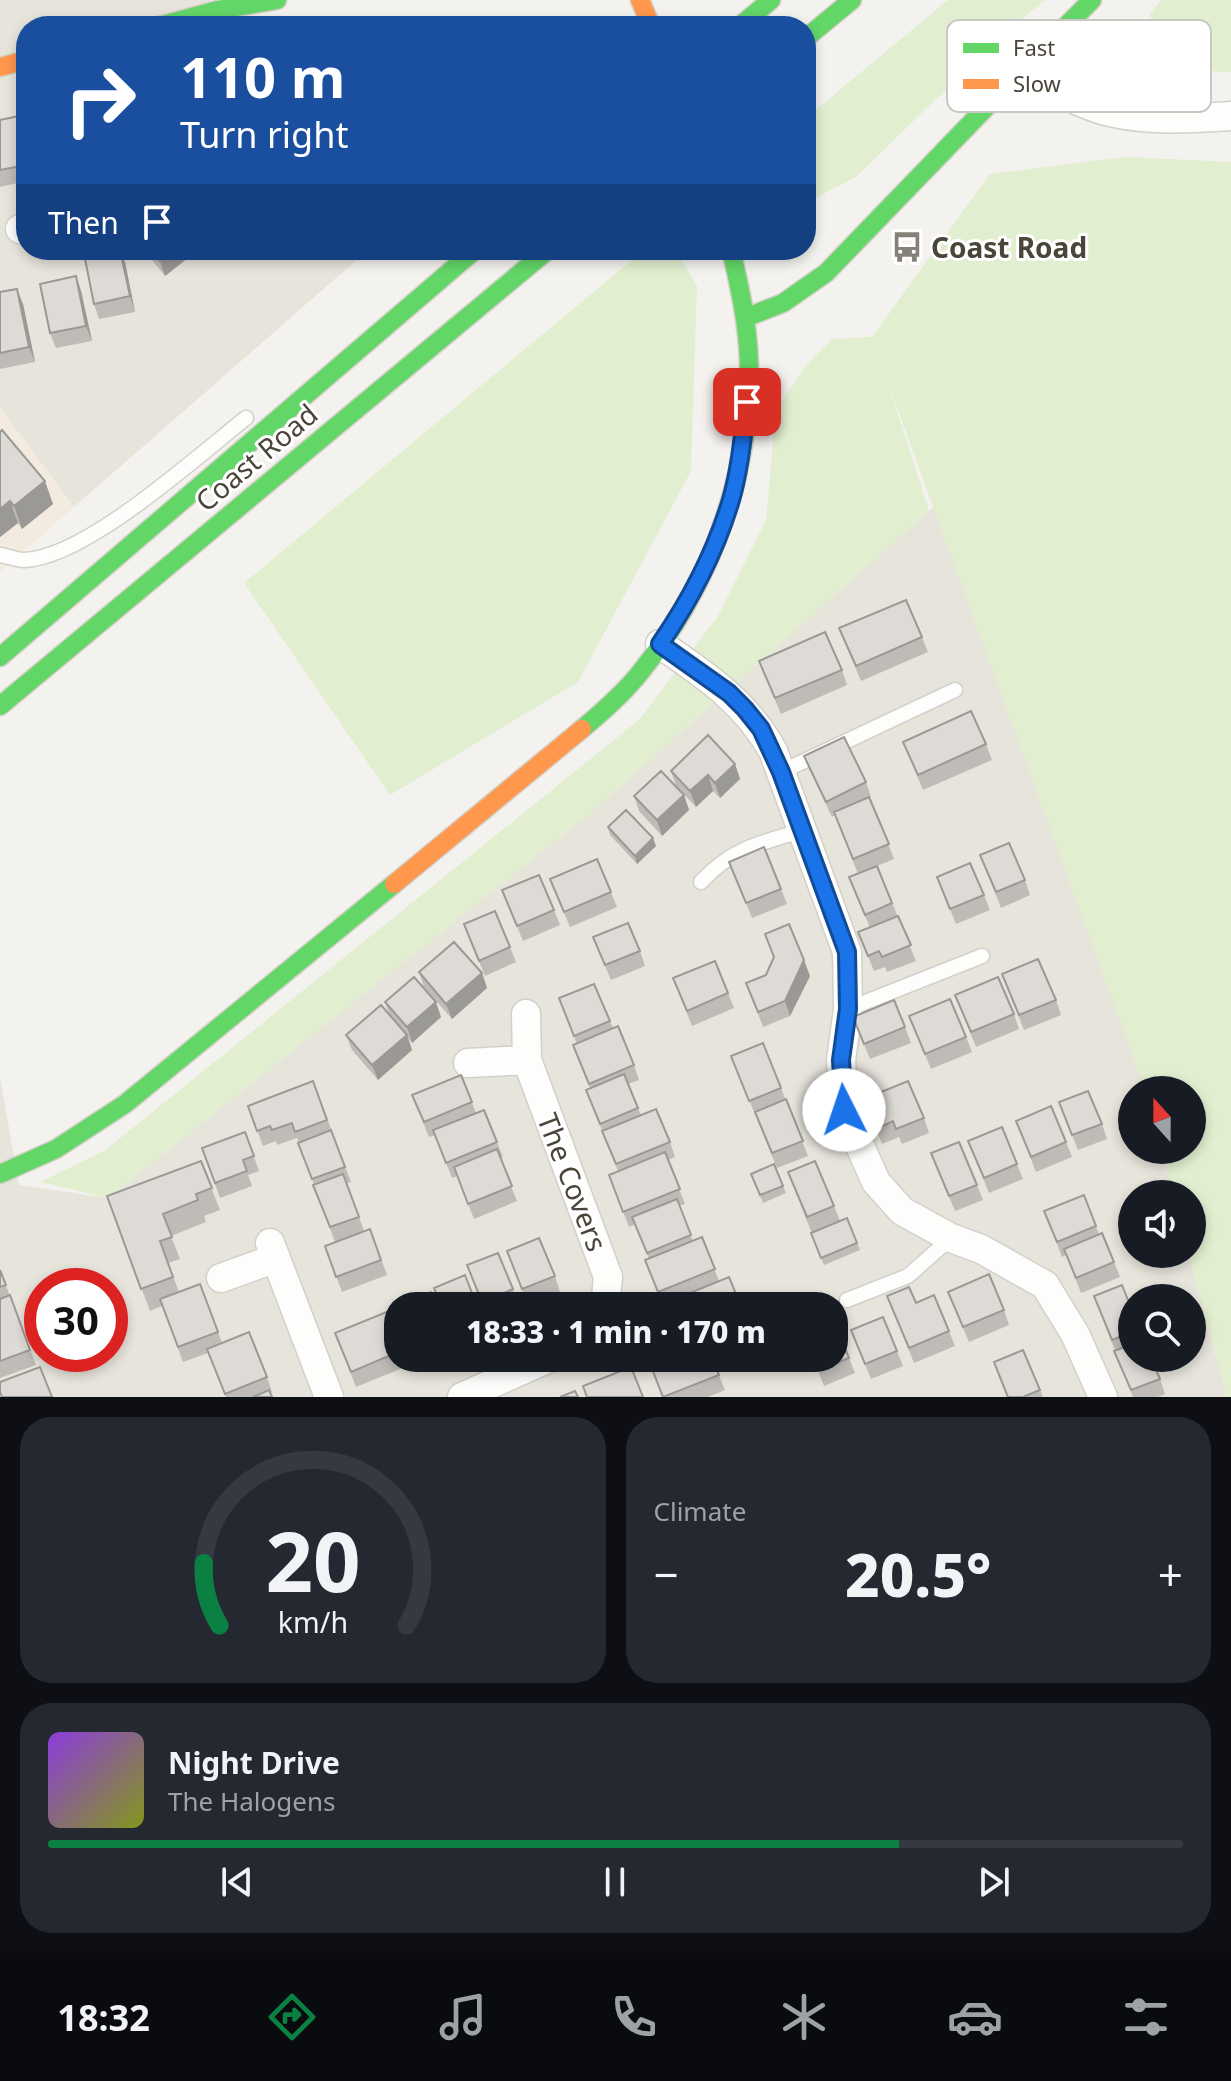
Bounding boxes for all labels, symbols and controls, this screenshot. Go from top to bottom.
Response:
legend [947,20,1211,112]
text: Fast [1013,32,1055,62]
text: 110 m [180,38,345,114]
icon: right [48,48,152,152]
text: Slow [1013,68,1062,98]
text: Turn right [180,110,348,159]
icon: arrive [135,200,179,244]
text: Then [48,202,119,243]
place label: Coast Road [931,228,1087,266]
bus stop icon: Coast Road [890,230,924,264]
pin [713,368,781,436]
icon: arrive [725,380,769,424]
street label: Coast Road [187,395,325,519]
position arrow [802,1068,886,1152]
north arrow [1118,1076,1206,1164]
map controls [1118,1076,1206,1372]
street label: The Covers [529,1107,617,1257]
button: sound [1118,1180,1206,1268]
speed limit sign: 30 [24,1268,128,1372]
button: search [1118,1284,1206,1372]
text: 18:33 · 1 min · 170 m [466,1311,766,1352]
text: Climate [654,1493,746,1529]
text: 20 [265,1503,360,1616]
text: 20.5° [845,1533,992,1615]
text: − [654,1544,679,1604]
text: + [1158,1544,1183,1604]
text: km/h [278,1602,348,1641]
text: Night Drive [168,1742,340,1783]
text: The Halogens [168,1783,335,1819]
icon: previous [215,1860,259,1904]
icon: pause [593,1860,637,1904]
icon: next [972,1860,1016,1904]
icon: directions [264,1989,320,2045]
icon: music [435,1989,491,2045]
icon: phone [606,1989,662,2045]
icon: climate [776,1989,832,2045]
icon: car [947,1989,1003,2045]
icon: filters [1118,1989,1174,2045]
text: 18:32 [57,1993,150,2042]

